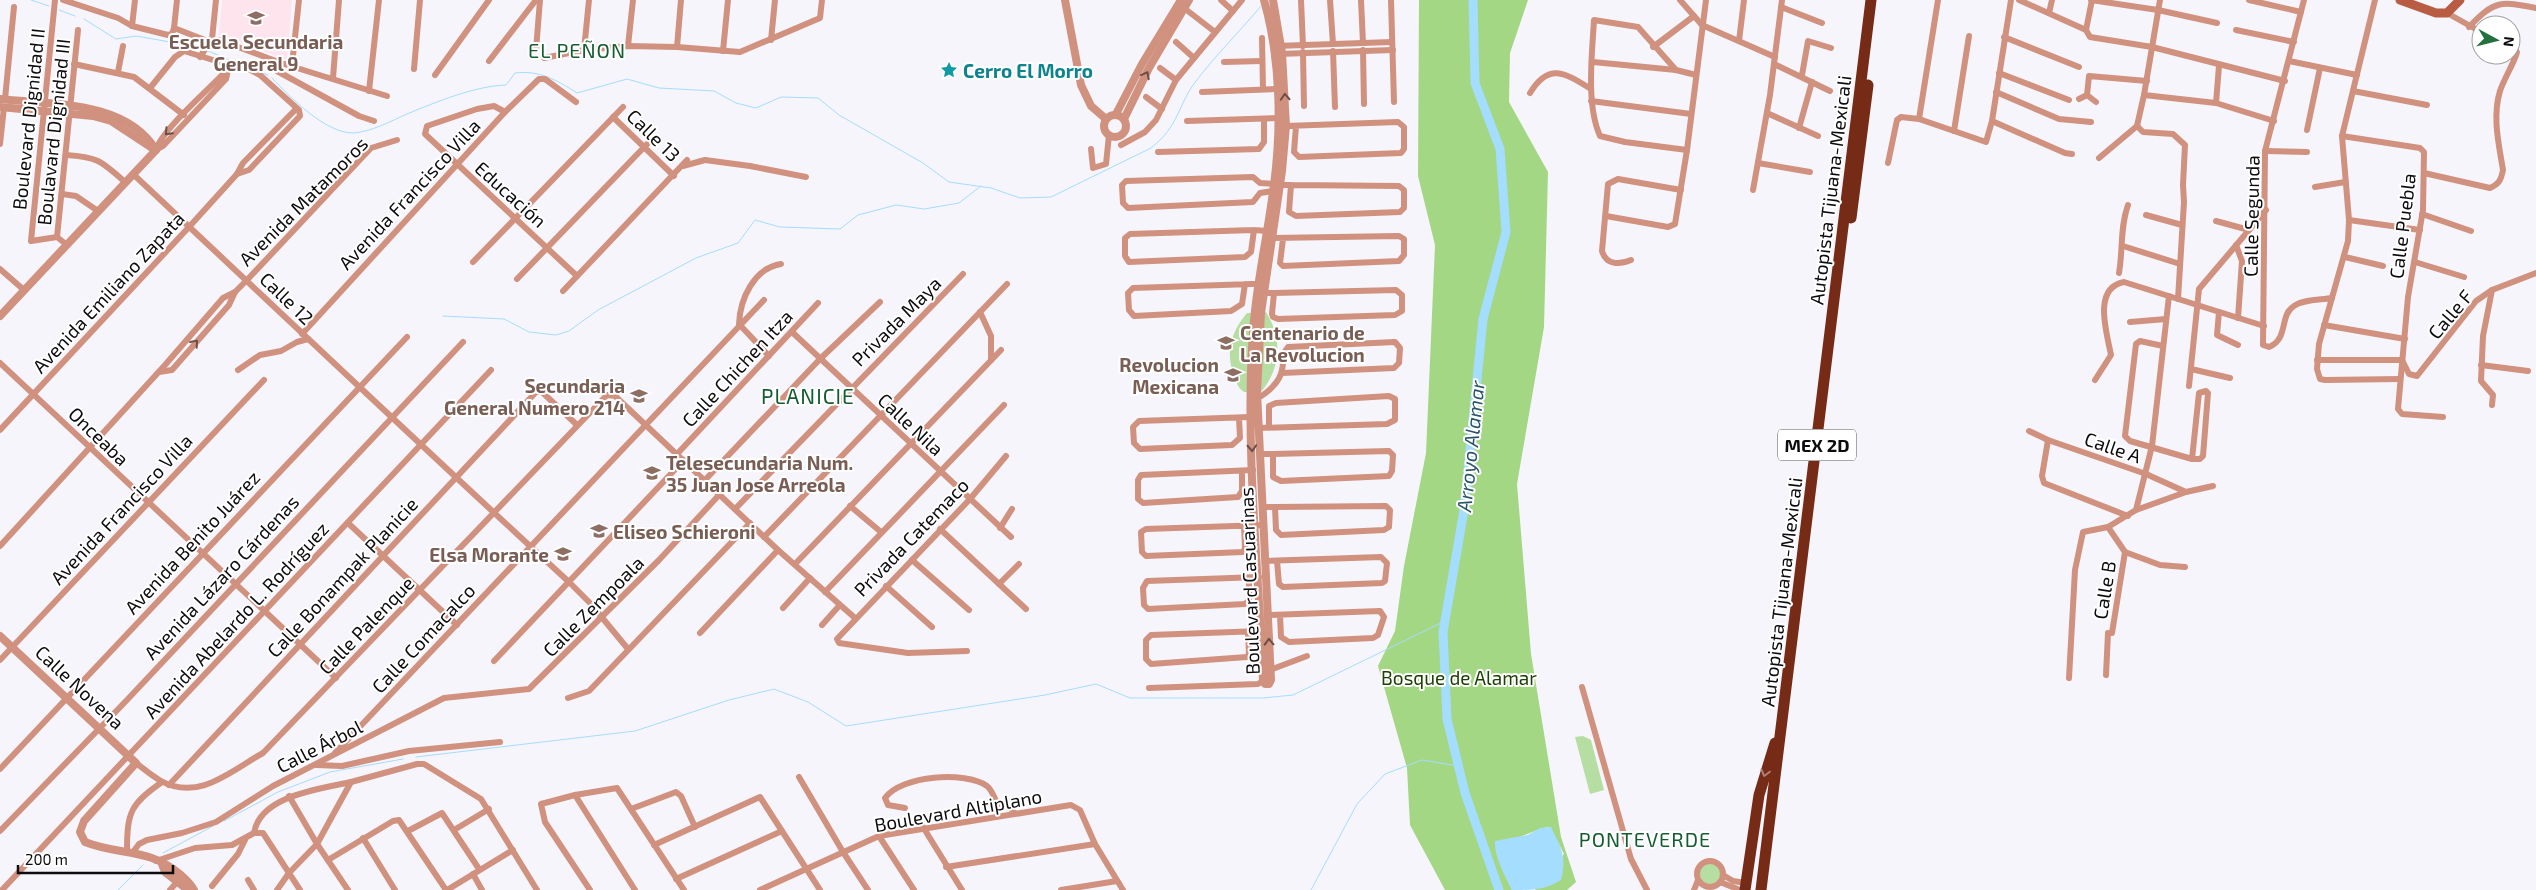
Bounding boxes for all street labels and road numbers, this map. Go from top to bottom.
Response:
street label: Boulevard Dignidad II [7,27,49,211]
street label: Boulavard Dignidad III [32,38,74,226]
street label: Autopista Tijuana-Mexicali [1805,74,1855,306]
street label: Calle 13 [623,104,685,166]
street label: Avenida Francisco Villa [333,114,485,274]
street label: Avenida Matamoros [234,132,372,270]
street label: Calle Segunda [2238,155,2264,277]
street label: Educación [471,156,551,232]
street label: Calle Puebla [2384,172,2420,280]
street label: Avenida Emiliano Zapata [27,207,189,377]
street label: Calle 12 [256,267,318,329]
street label: Privada Maya [847,272,945,370]
street label: Calle F [2423,285,2477,343]
street label: Calle Chichen Itza [677,305,797,431]
street label: Calle Nila [873,388,949,460]
street label: Onceaba [64,402,134,470]
street label: Calle A [2082,427,2144,467]
street label: Avenida Francisco Villa [45,429,197,589]
road number: MEX 2D [1778,430,1856,460]
street label: Avenida Benito Juárez [120,466,264,618]
street label: Privada Catemaco [849,473,973,601]
street label: Autopista Tijuana-Mexicali [1756,476,1806,708]
street label: Boulevard Casuarinas [1234,487,1264,675]
street label: Avenida Lázaro Cárdenas [139,490,303,664]
street label: Calle Bonampak Planicie [262,492,422,662]
street label: Avenida Abelardo L. Rodríguez [139,517,333,723]
street label: Calle Zempoala [538,551,648,661]
street label: Calle B [2088,559,2120,621]
street label: Calle Palenque [314,571,418,679]
street label: Calle Comacalco [367,579,479,697]
street label: Calle Novena [31,640,129,734]
street label: Calle Árbol [272,714,366,777]
street label: Boulevard Altiplano [872,784,1044,836]

